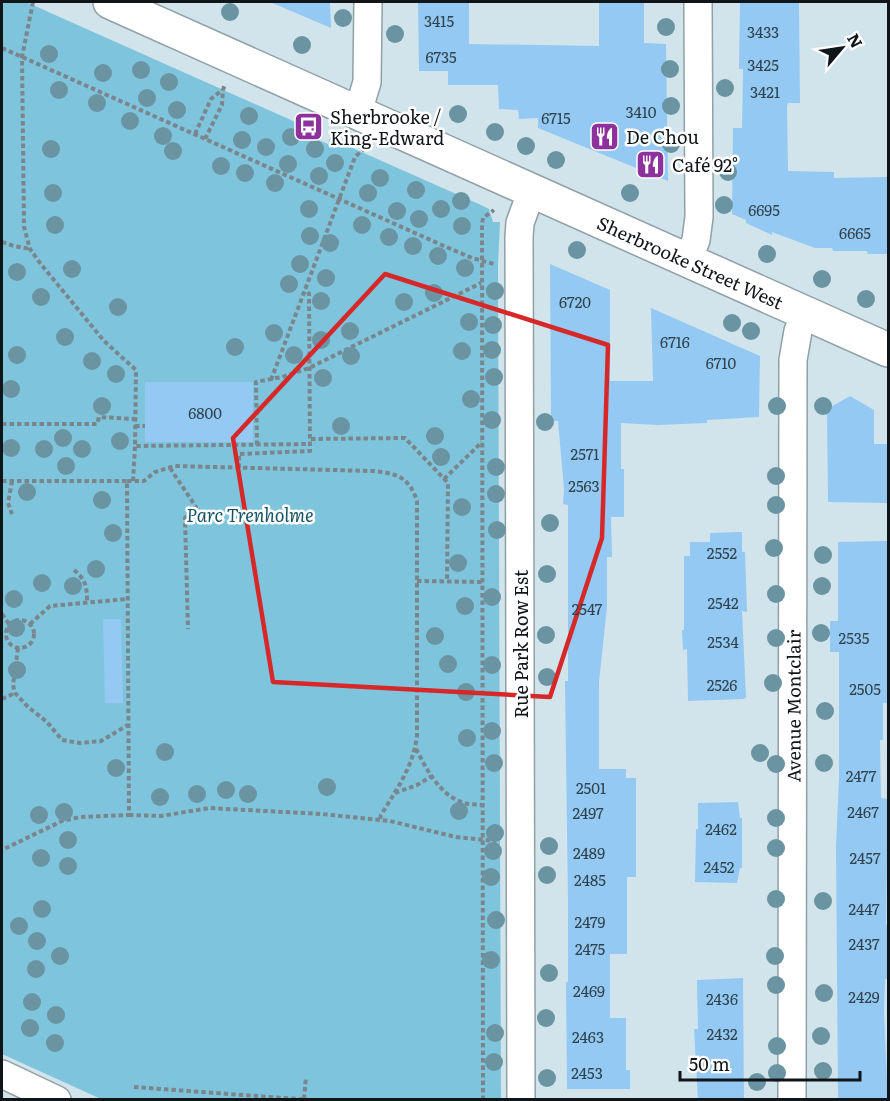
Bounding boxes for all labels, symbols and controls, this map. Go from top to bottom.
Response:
house number: 3415 [424,9,454,32]
north arrow [812,18,872,78]
house number: 3433 [747,20,779,43]
text: N [842,29,870,52]
house number: 6735 [425,45,457,68]
house number: 3425 [747,53,779,76]
house number: 3421 [750,80,780,103]
house number: 3410 [625,100,657,123]
place label: Sherbrooke / King-Edward [330,103,444,151]
house number: 6715 [541,106,571,129]
bus stop icon: Sherbrooke / King-Edward [293,110,325,142]
restaurant icon: De Chou [589,120,621,152]
place label: De Chou [626,123,699,150]
restaurant icon: Café 92° [635,148,667,180]
place label: Café 92° [672,151,738,178]
house number: 6695 [748,198,780,221]
street label: Sherbrooke Street West [593,208,789,315]
house number: 6665 [839,221,871,244]
house number: 6720 [559,290,591,313]
house number: 6716 [660,330,690,353]
house number: 6710 [706,351,737,374]
house number: 6800 [188,401,222,424]
house number: 2571 [571,442,599,465]
house number: 2563 [568,474,600,497]
park label: Parc Trenholme [186,501,314,528]
house number: 2552 [707,541,738,564]
street label: Rue Park Row Est [507,569,534,718]
house number: 2542 [707,591,739,614]
house number: 2547 [572,597,603,620]
house number: 2535 [839,626,870,649]
street label: Avenue Montclair [779,629,806,782]
house number: 2534 [707,630,739,653]
house number: 2526 [707,673,737,696]
house number: 2505 [849,677,881,700]
house number: 2477 [846,764,877,787]
house number: 2501 [576,776,606,799]
house number: 2467 [847,800,879,823]
house number: 2497 [572,801,604,824]
house number: 2462 [705,817,737,840]
house number: 2489 [573,841,605,864]
house number: 2457 [849,846,881,869]
house number: 2452 [704,855,735,878]
house number: 2485 [574,868,606,891]
house number: 2447 [848,897,880,920]
house number: 2479 [575,910,606,933]
house number: 2437 [848,932,880,955]
house number: 2475 [575,937,605,960]
house number: 2469 [573,979,605,1002]
house number: 2429 [848,985,880,1008]
house number: 2436 [706,987,738,1010]
house number: 2432 [706,1022,738,1045]
house number: 2463 [572,1025,604,1048]
scale bar [680,1044,860,1082]
text: 50 m [689,1050,730,1077]
house number: 2453 [571,1061,603,1084]

